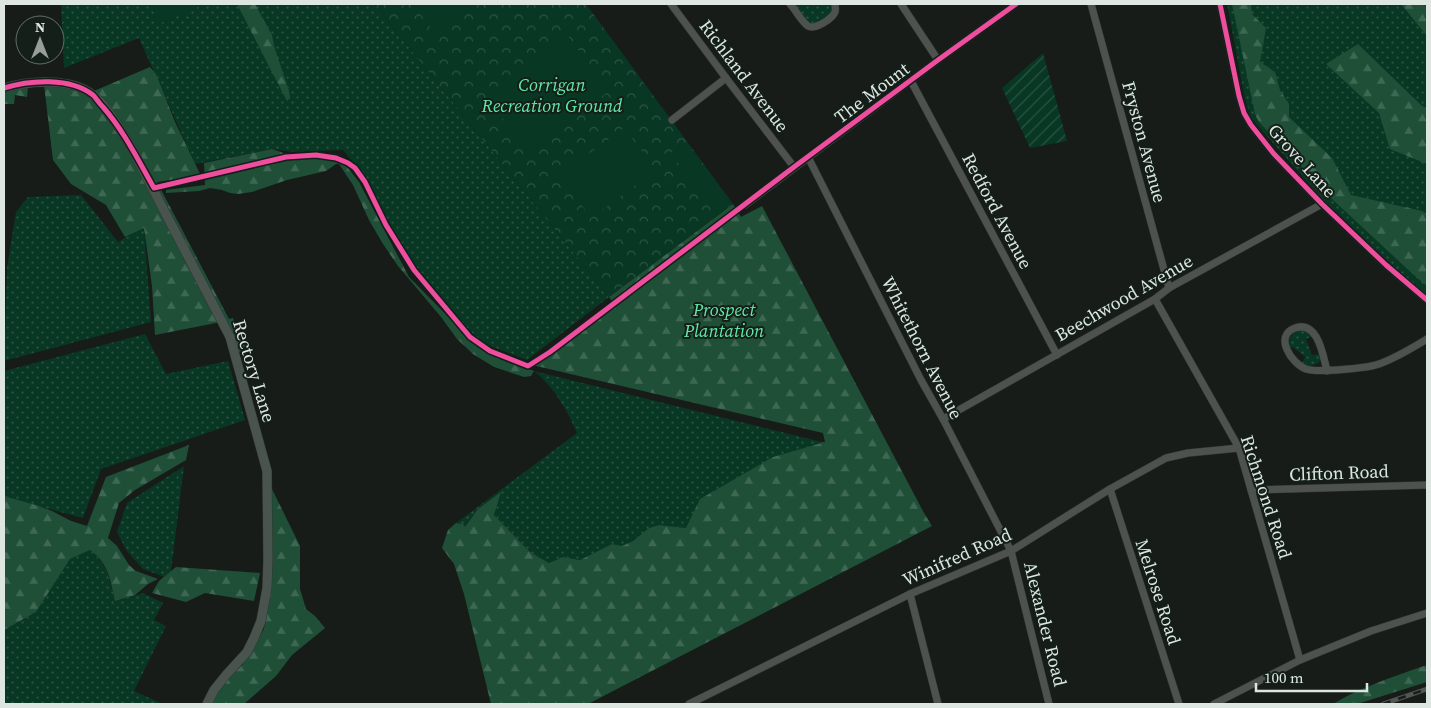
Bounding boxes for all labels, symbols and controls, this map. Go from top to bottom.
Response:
street label: Richland Avenue [694,14,795,137]
north arrow [15,15,65,65]
text: N [35,17,45,37]
street label: The Mount [829,56,914,129]
park label: Corrigan Recreation Ground [480,72,623,118]
street label: Fryston Avenue [1116,78,1173,205]
street label: Grove Lane [1262,118,1342,203]
street label: Redford Avenue [956,148,1038,273]
street label: Beechwood Avenue [1050,248,1197,347]
street label: Whitethorn Avenue [876,272,969,423]
park label: Prospect Plantation [683,297,764,343]
street label: Rectory Lane [227,316,282,425]
street label: Richmond Road [1235,432,1298,562]
street label: Clifton Road [1289,458,1389,487]
street label: Winifred Road [898,521,1015,592]
street label: Melrose Road [1130,536,1187,648]
street label: Alexander Road [1018,559,1073,689]
scale bar [1256,660,1367,692]
text: 100 m [1264,667,1304,688]

